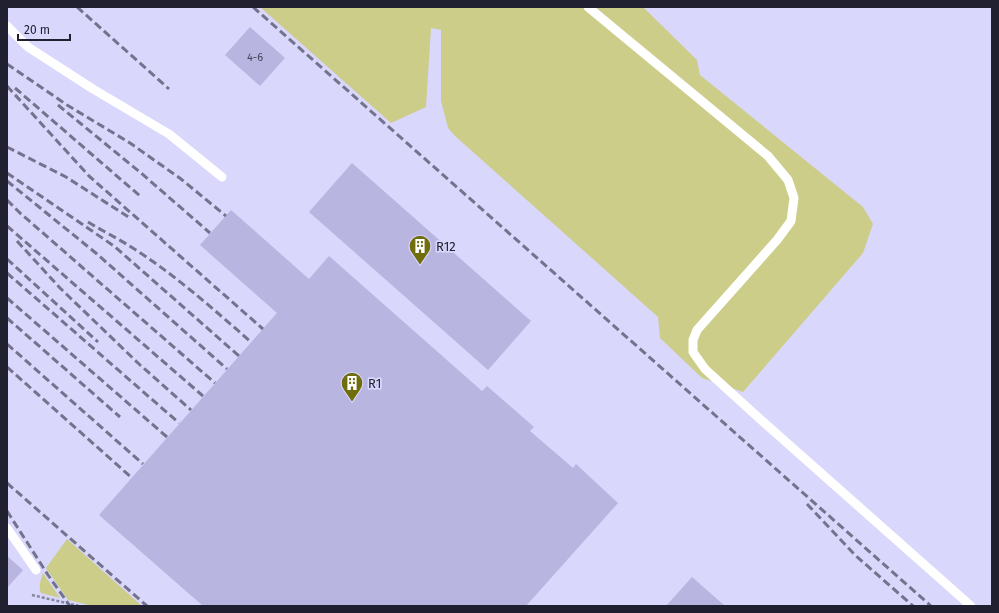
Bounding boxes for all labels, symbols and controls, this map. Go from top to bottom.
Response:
scale bar [18,16,70,42]
text: 20 m [24,23,50,37]
house number: 4-6 [247,51,263,64]
building icon: R12 [407,233,433,266]
place label: R12 [436,239,456,254]
building icon: R1 [339,370,365,403]
place label: R1 [368,376,381,391]

